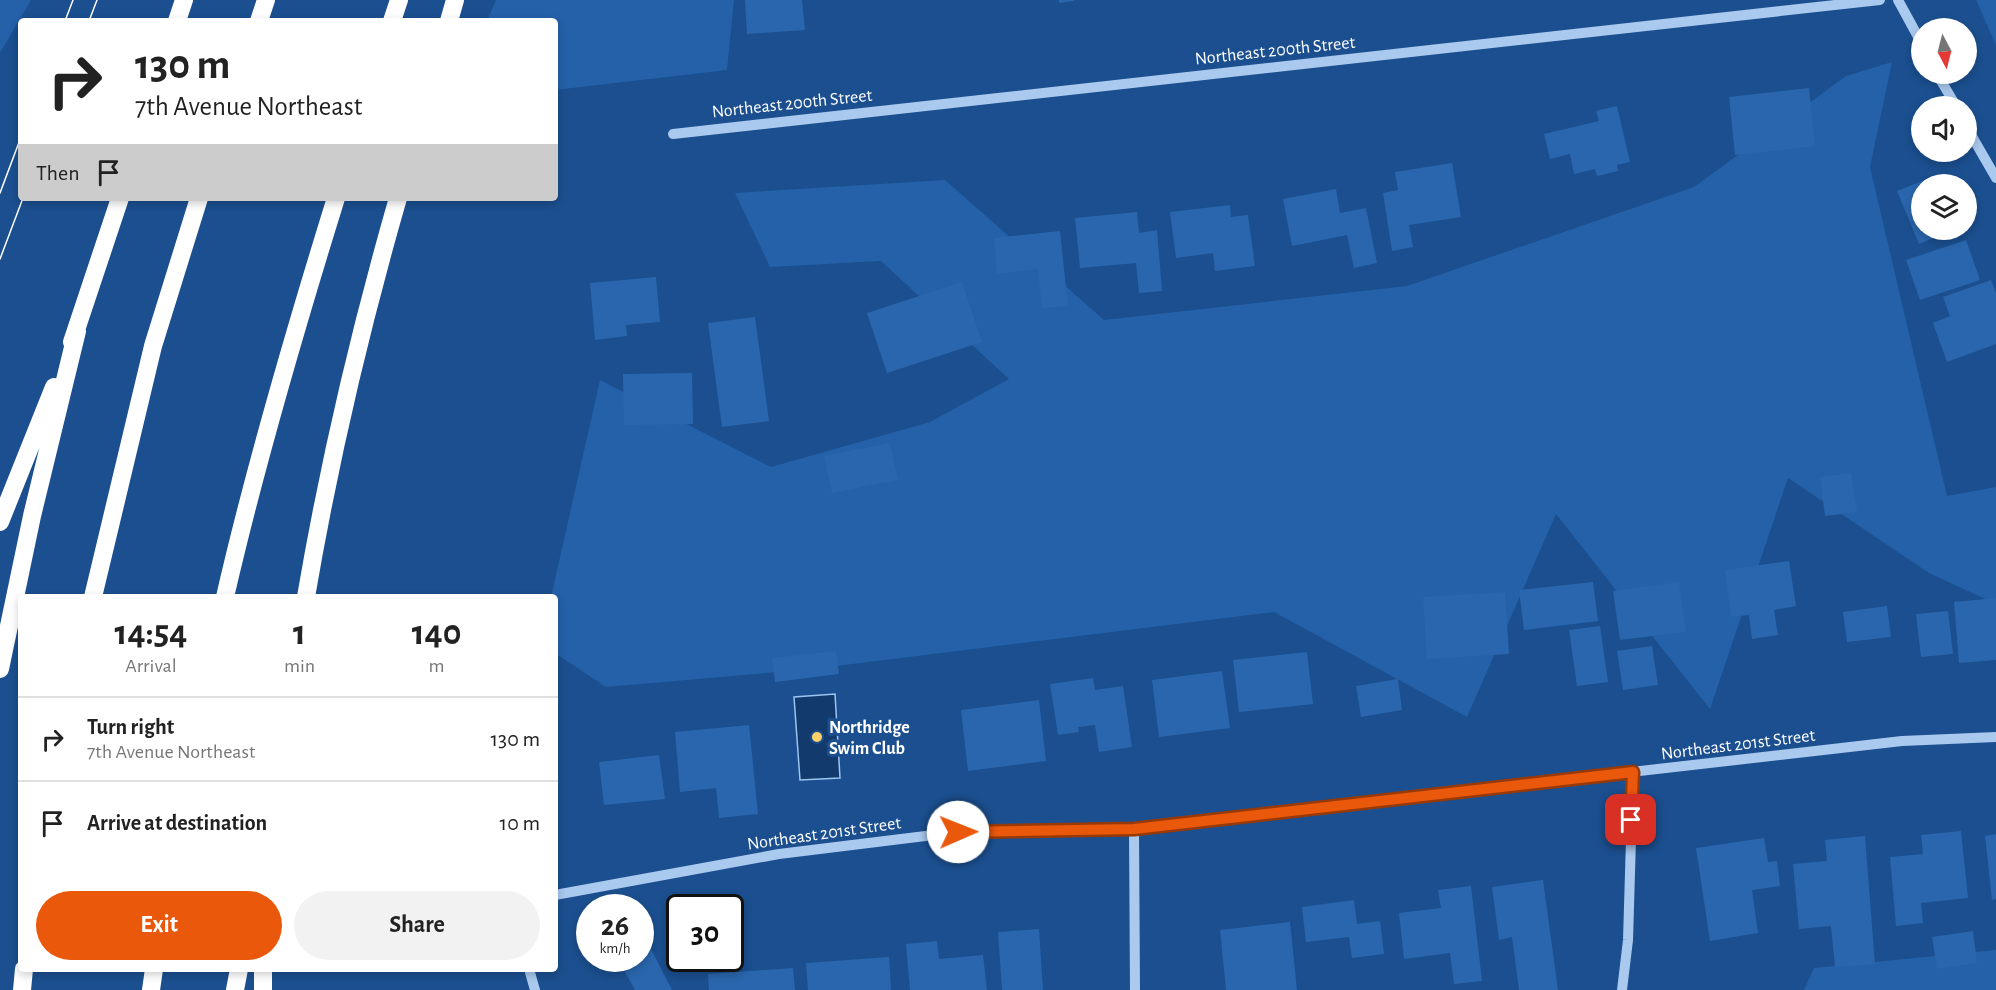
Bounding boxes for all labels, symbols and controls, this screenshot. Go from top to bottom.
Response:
north arrow [1911,18,1977,84]
map controls [1911,18,1977,240]
street label: Northeast 200th Street [1194,34,1356,68]
icon: right [36,42,114,120]
text: 130 m [135,44,230,86]
street label: Northeast 200th Street [711,87,873,121]
text: 7th Avenue Northeast [135,93,362,120]
button: sound [1911,96,1977,162]
icon: arrive [92,156,125,189]
text: Then [36,162,80,184]
button: layers [1911,174,1977,240]
text: 14:54 [115,615,187,651]
text: 1 [293,615,306,651]
text: 140 [412,615,461,651]
text: Arrival [125,656,177,676]
text: min [284,656,315,676]
text: m [429,656,445,676]
text: Turn right [87,716,174,738]
place label: Northridge Swim Club [829,719,910,758]
icon: right [36,723,69,756]
street label: Northeast 201st Street [1660,727,1816,763]
text: 130 m [491,728,540,750]
marker: Northridge Swim Club [810,730,824,744]
text: 7th Avenue Northeast [87,742,255,762]
pin [1605,794,1656,845]
position arrow [926,800,990,864]
icon: arrive [1614,803,1647,836]
icon: arrive [36,807,69,840]
text: Arrive at destination [87,812,267,834]
text: 10 m [500,812,540,834]
street label: Northeast 201st Street [746,814,902,854]
button: Exit [36,891,282,960]
button: Share [294,891,540,960]
speed limit sign: 30 [666,894,744,972]
text: 26 [601,911,629,941]
text: km/h [600,941,630,956]

